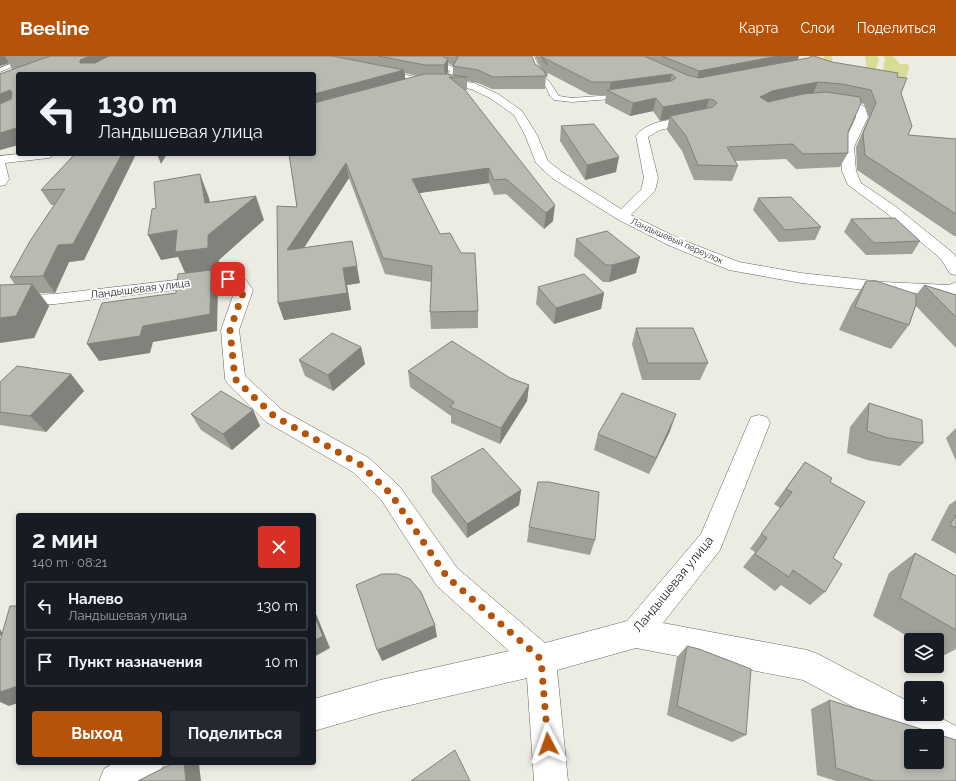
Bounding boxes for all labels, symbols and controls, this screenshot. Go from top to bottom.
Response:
text: Beeline [20,17,89,39]
text: Карта [739,20,778,36]
text: Слои [800,20,835,36]
text: Поделиться [857,20,936,36]
text: 130 m [98,87,177,120]
icon: left [32,88,84,140]
text: Ландышевая улица [98,121,263,142]
street label: Ландышевый переулок [629,216,725,266]
pin [211,262,245,296]
icon: arrive [217,268,239,290]
street label: Ландышевая улица [89,276,191,302]
text: 2 мин [32,525,98,554]
button: close [258,526,300,568]
street label: Ландышевая улица [630,533,716,635]
text: 140 m · 08:21 [32,555,107,570]
text: Налево [68,590,123,608]
icon: left [34,595,56,617]
text: 130 m [257,597,298,615]
text: Ландышевая улица [68,608,187,623]
map controls [904,633,944,769]
button: layers [904,633,944,673]
icon: arrive [34,651,56,673]
text: Пункт назначения [68,653,202,671]
text: 10 m [265,653,298,671]
button: + [904,681,944,721]
button: Выход [32,711,162,757]
button: Поделиться [170,711,300,757]
position arrow [527,723,569,765]
button: − [904,729,944,769]

